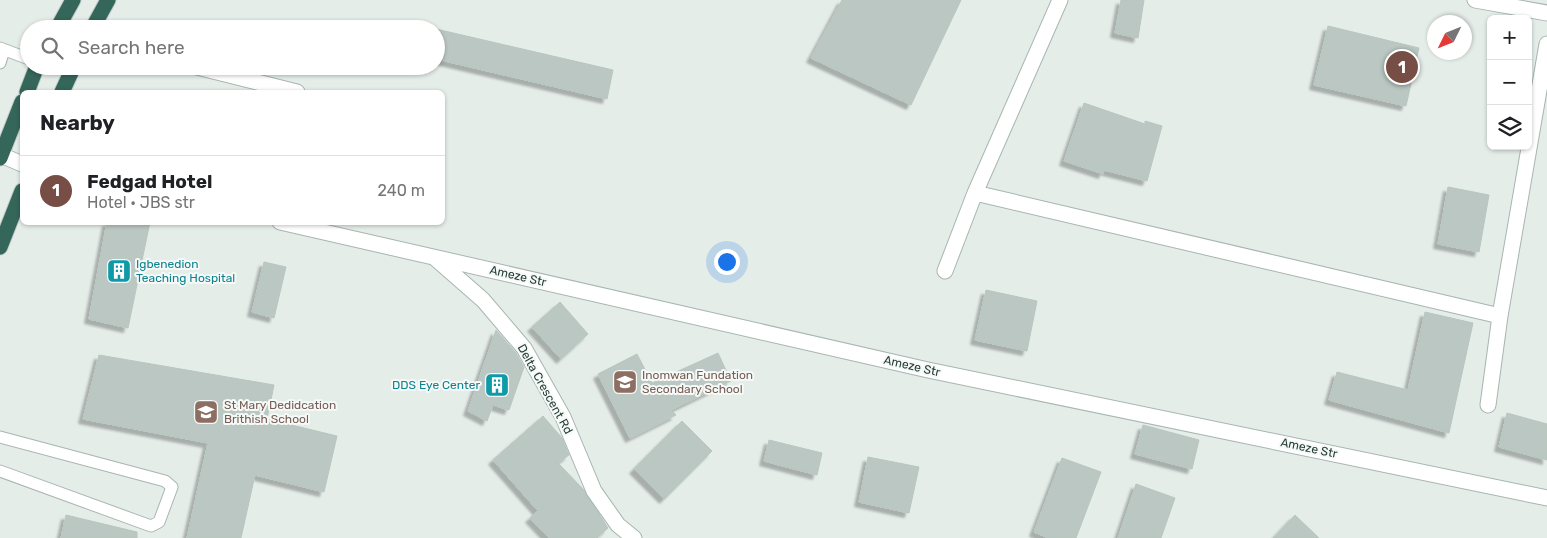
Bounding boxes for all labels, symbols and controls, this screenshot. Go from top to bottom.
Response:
north arrow [1427,15,1472,60]
map controls [1487,15,1532,150]
button: + [1487,15,1532,60]
search box [20,20,445,75]
icon: search [38,34,66,62]
text: Search here [78,36,185,59]
pin: 1 [1386,48,1418,86]
button: − [1487,60,1532,105]
button: layers [1487,105,1532,150]
text: Nearby [40,110,115,135]
text: Fedgad Hotel [87,170,212,193]
text: 1 [52,181,60,200]
text: 240 m [378,181,425,200]
text: Hotel · JBS str [87,193,195,212]
your location [714,249,740,275]
place label: Igbenedion Teaching Hospital [136,257,235,285]
building icon: Igbenedion Teaching Hospital [106,258,132,284]
street label: Ameze Str [488,263,548,289]
street label: Delta Crescent Rd [515,342,575,436]
street label: Ameze Str [882,353,942,379]
place label: Inomwan Fundation Secondary School [642,368,753,396]
school or university icon: Inomwan Fundation Secondary School [612,369,638,395]
building icon: DDS Eye Center [484,372,510,398]
place label: DDS Eye Center [392,378,480,392]
place label: St Mary Dedidcation Brithish School [224,398,336,426]
school or university icon: St Mary Dedidcation Brithish School [193,399,219,425]
street label: Ameze Str [1279,435,1339,461]

